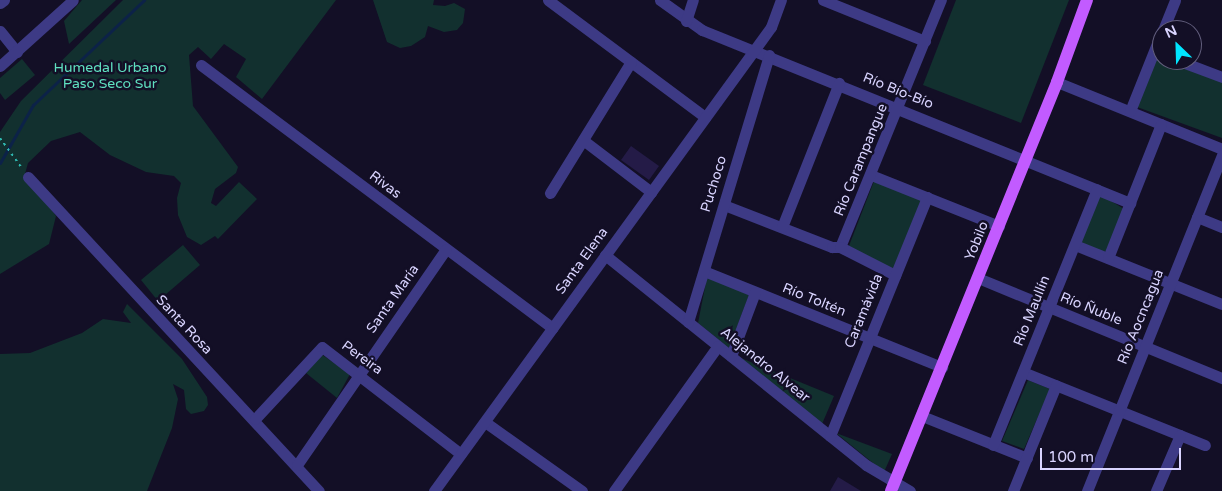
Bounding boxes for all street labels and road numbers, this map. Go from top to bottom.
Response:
street label: Río Bío-Bío [860,69,936,113]
street label: Río Carampangue [831,101,891,219]
street label: Puchoco [697,154,731,214]
street label: Rivas [366,168,404,202]
street label: Yobilo [962,219,992,263]
street label: Santa Elena [552,224,612,298]
street label: Santa María [363,261,423,337]
street label: Río Aocncagua [1114,267,1168,367]
street label: Caramávida [841,271,887,351]
street label: Río Maullín [1010,273,1054,349]
street label: Río Toltén [780,280,848,320]
street label: Río Ñuble [1058,289,1124,329]
street label: Santa Rosa [152,292,216,358]
street label: Alejandro Alvear [717,324,813,406]
street label: Pereira [338,337,386,379]

